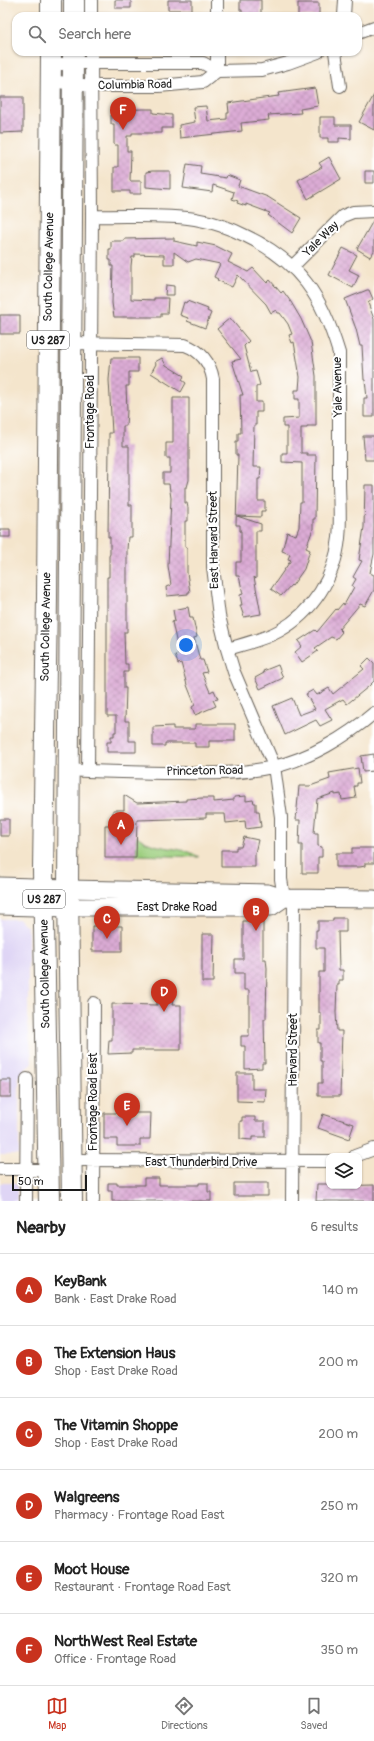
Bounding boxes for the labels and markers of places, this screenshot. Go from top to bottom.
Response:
pin: F [110,97,136,130]
pin: A [108,812,134,845]
pin: B [243,898,269,931]
pin: C [94,906,120,939]
pin: D [151,979,177,1012]
pin: E [114,1093,140,1126]

